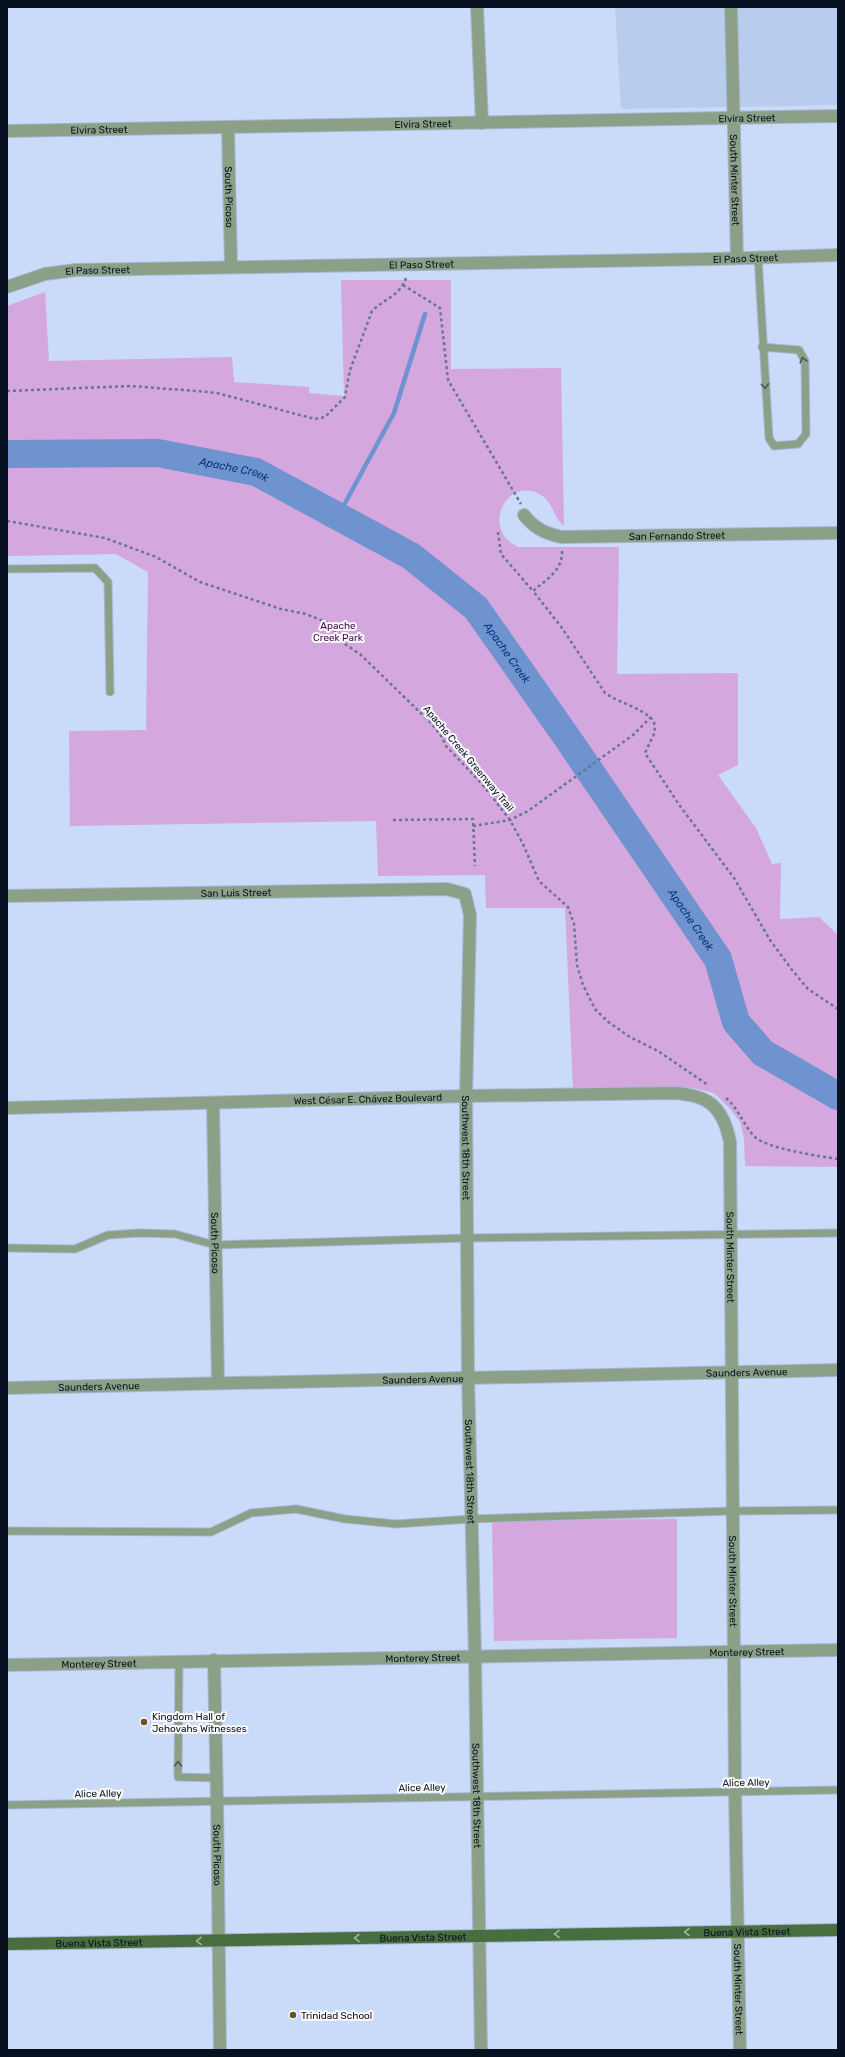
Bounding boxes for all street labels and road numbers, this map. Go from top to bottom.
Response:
street label: Elvira Street [718,112,776,125]
street label: Elvira Street [394,118,452,131]
street label: Elvira Street [70,124,128,137]
street label: South Minter Street [727,134,741,226]
street label: South Picoso [222,166,235,228]
street label: El Paso Street [713,252,778,266]
street label: El Paso Street [389,258,454,272]
street label: El Paso Street [64,264,130,278]
street label: San Fernando Street [629,530,725,543]
street label: Apache Creek Greenway Trail [420,703,516,814]
street label: San Luis Street [201,887,272,900]
street label: West César E. Chávez Boulevard [294,1092,442,1108]
street label: Southwest 18th Street [459,1095,472,1200]
street label: South Minter Street [724,1211,736,1303]
street label: South Picoso [208,1212,221,1274]
street label: Saunders Avenue [706,1366,788,1380]
street label: Saunders Avenue [382,1373,464,1387]
street label: Saunders Avenue [58,1380,140,1394]
street label: Southwest 18th Street [462,1419,477,1524]
street label: South Minter Street [726,1535,739,1627]
street label: Monterey Street [709,1646,785,1659]
street label: Monterey Street [385,1652,461,1665]
street label: Monterey Street [61,1658,137,1671]
street label: Southwest 18th Street [469,1743,483,1848]
street label: Alice Alley [722,1777,770,1789]
street label: Alice Alley [398,1782,446,1794]
street label: Alice Alley [74,1788,122,1800]
street label: South Picoso [210,1824,223,1886]
street label: Buena Vista Street [703,1926,791,1939]
street label: Buena Vista Street [379,1931,467,1945]
street label: Buena Vista Street [55,1937,143,1950]
street label: South Minter Street [731,1943,745,2035]

